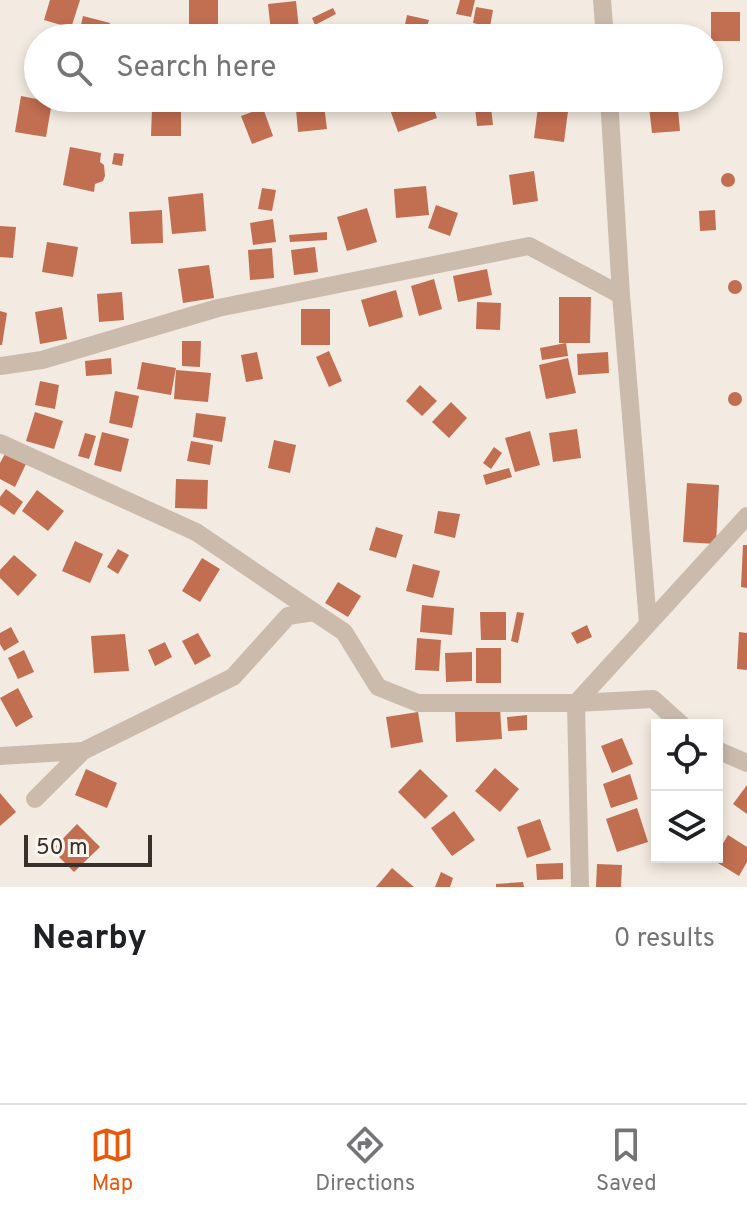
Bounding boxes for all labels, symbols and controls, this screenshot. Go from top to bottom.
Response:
search box [24,24,723,112]
icon: search [52,46,96,90]
text: Search here [116,50,276,87]
map controls [651,719,723,863]
button: locate [651,719,723,791]
button: layers [651,791,723,863]
scale bar [24,831,152,867]
text: 50 m [36,835,88,862]
text: Nearby [32,918,147,961]
text: 0 results [614,923,715,956]
tab: Map [90,1123,134,1198]
tab: Directions [315,1123,415,1198]
tab: Saved [596,1123,657,1198]

